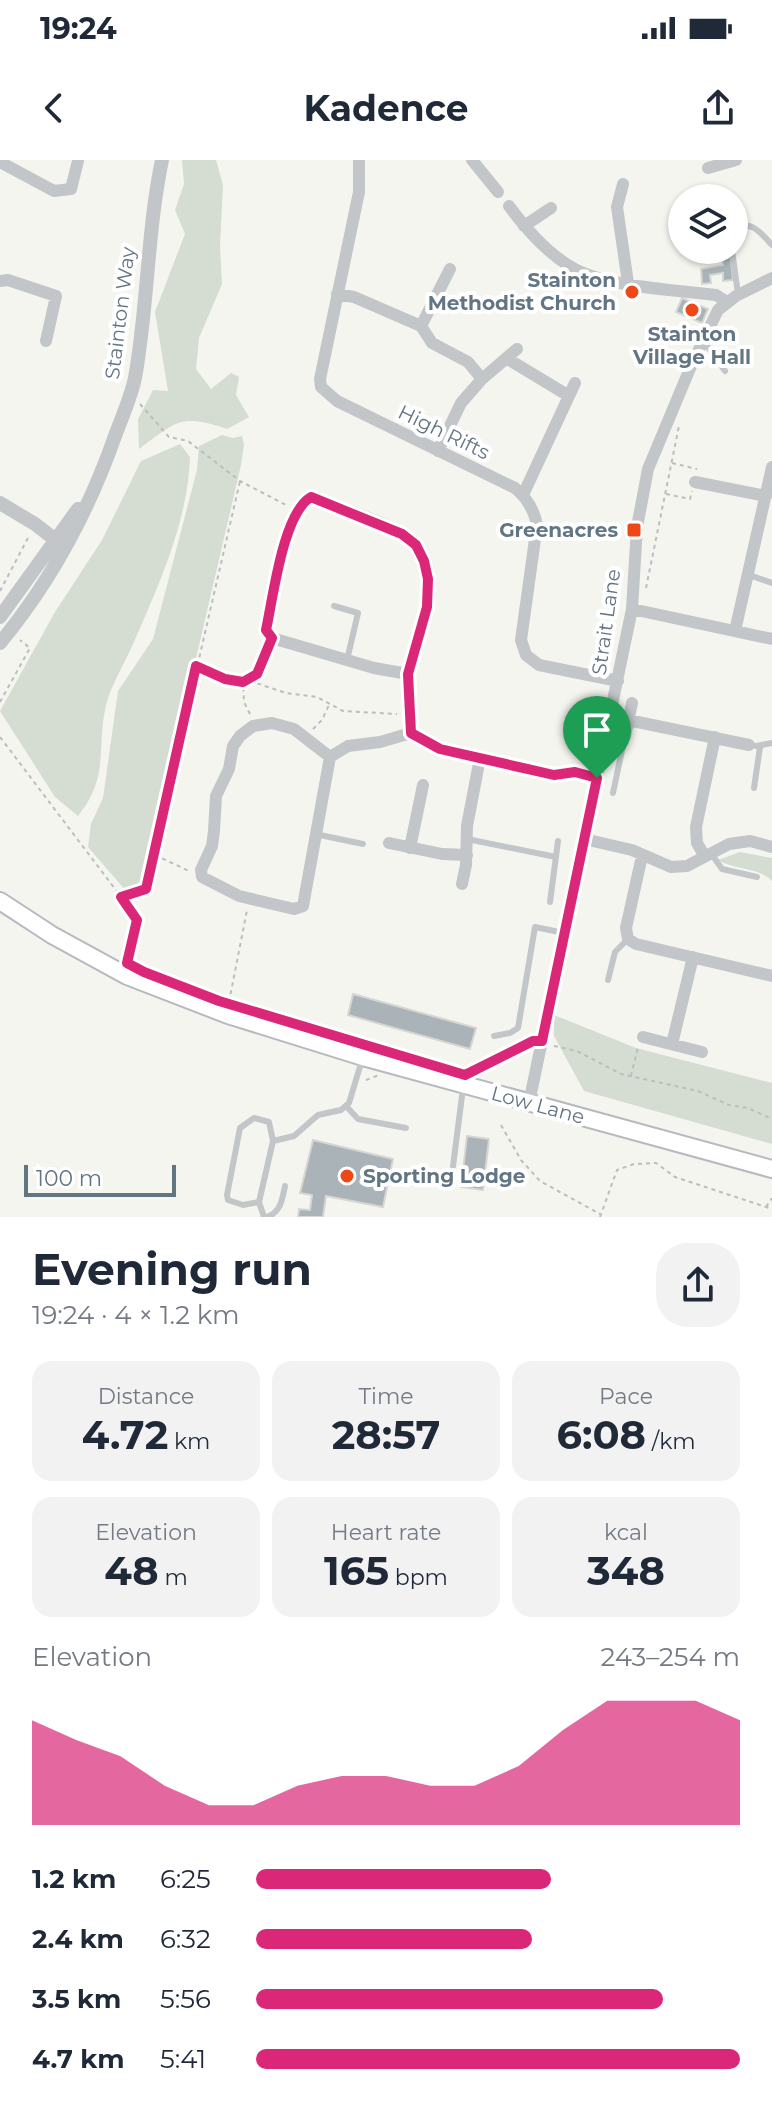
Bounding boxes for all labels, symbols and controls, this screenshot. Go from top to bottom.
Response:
text: 19:24 [40,10,117,47]
icon: back [32,86,76,130]
text: Kadence [304,86,468,130]
icon: share [696,86,740,130]
map controls [668,184,748,264]
button: layers [668,184,748,264]
street label: Stainton Way [100,245,140,381]
place label: Stainton Methodist Church [428,268,616,315]
marker: Stainton Methodist Church [623,283,641,301]
marker: Stainton Village Hall [683,301,701,319]
place label: Stainton Village Hall [632,322,751,369]
street label: High Rifts [394,400,494,465]
place label: Greenacres [499,518,618,542]
marker: Greenacres [625,521,643,539]
street label: Strait Lane [587,567,625,677]
pin [563,696,631,778]
icon: arrive [575,708,619,752]
street label: Low Lane [489,1081,587,1129]
scale bar [24,1161,176,1197]
place label: Sporting Lodge [363,1164,525,1188]
text: 100 m [36,1165,102,1192]
marker: Sporting Lodge [338,1167,356,1185]
text: Evening run [32,1242,312,1296]
button: share [656,1243,740,1327]
text: 19:24 · 4 × 1.2 km [32,1299,240,1331]
text: Distance [98,1383,194,1410]
text: Time [358,1383,414,1410]
text: Pace [599,1383,653,1410]
text: 4.72 [82,1410,168,1459]
text: 28:57 [332,1410,440,1459]
text: 6:08 [556,1410,646,1459]
text: km [168,1428,210,1455]
text: /km [646,1428,696,1455]
text: Elevation [95,1519,197,1546]
text: Heart rate [331,1519,441,1546]
text: kcal [604,1519,648,1546]
text: 48 [104,1546,159,1595]
text: 165 [324,1546,389,1595]
text: 348 [587,1546,665,1595]
text: m [159,1564,188,1591]
text: bpm [389,1564,448,1591]
text: Elevation [32,1641,152,1673]
text: 243–254 m [601,1641,740,1673]
text: 1.2 km [32,1863,116,1895]
text: 6:25 [160,1863,211,1895]
text: 2.4 km [32,1923,124,1955]
text: 6:32 [160,1923,211,1955]
text: 3.5 km [32,1983,121,2015]
text: 5:56 [160,1983,211,2015]
text: 4.7 km [32,2043,125,2075]
text: 5:41 [160,2043,206,2075]

